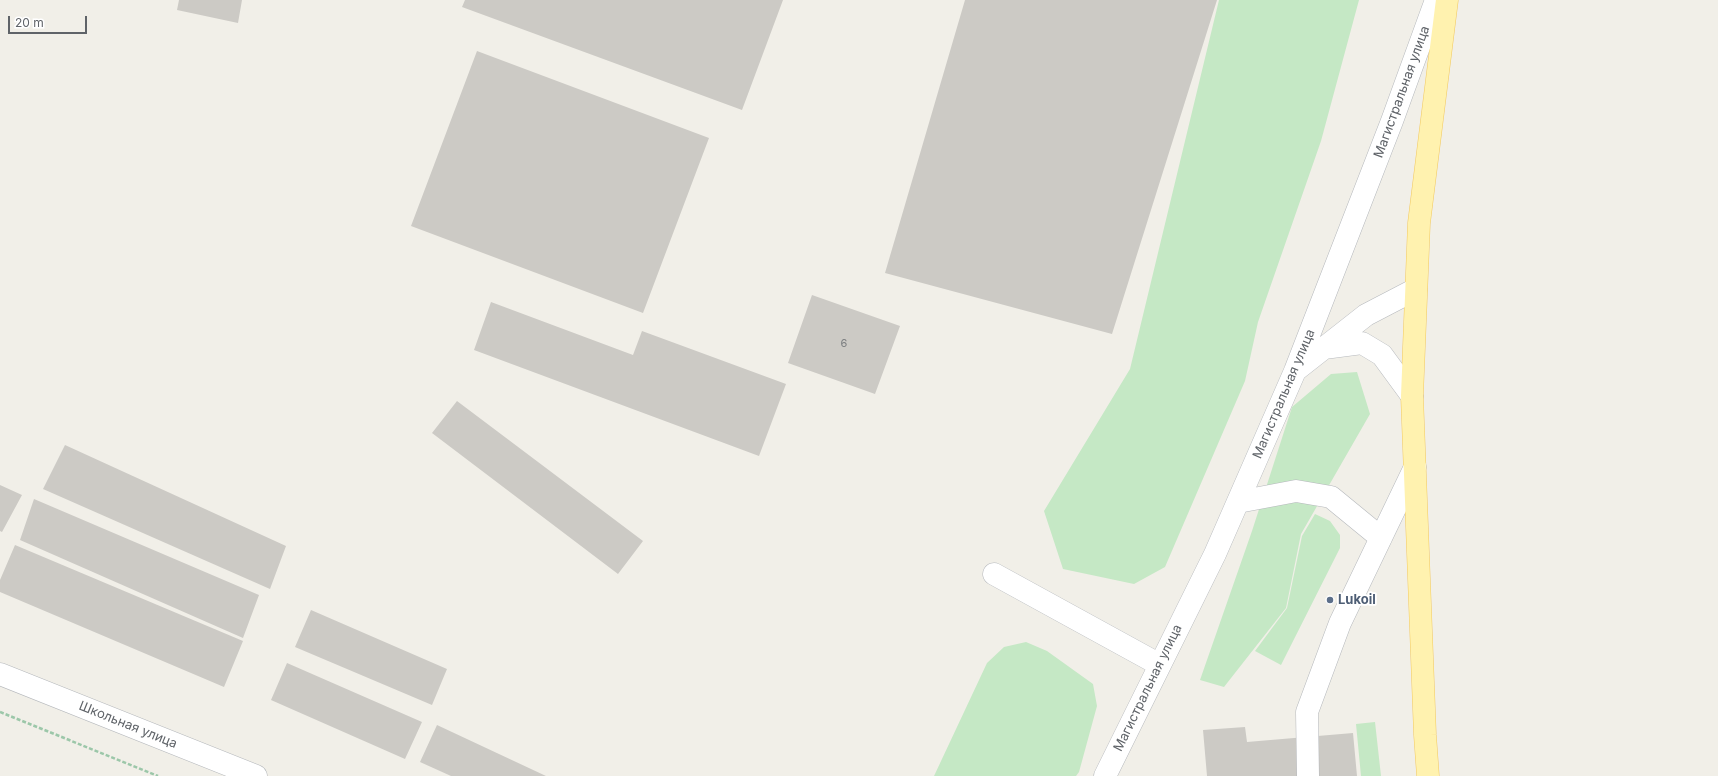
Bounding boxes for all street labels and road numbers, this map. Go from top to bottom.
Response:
street label: Магистральная улица [1371,24,1433,160]
street label: Магистральная улица [1250,327,1318,461]
street label: Магистральная улица [1110,622,1186,754]
street label: Школьная улица [77,698,179,752]

